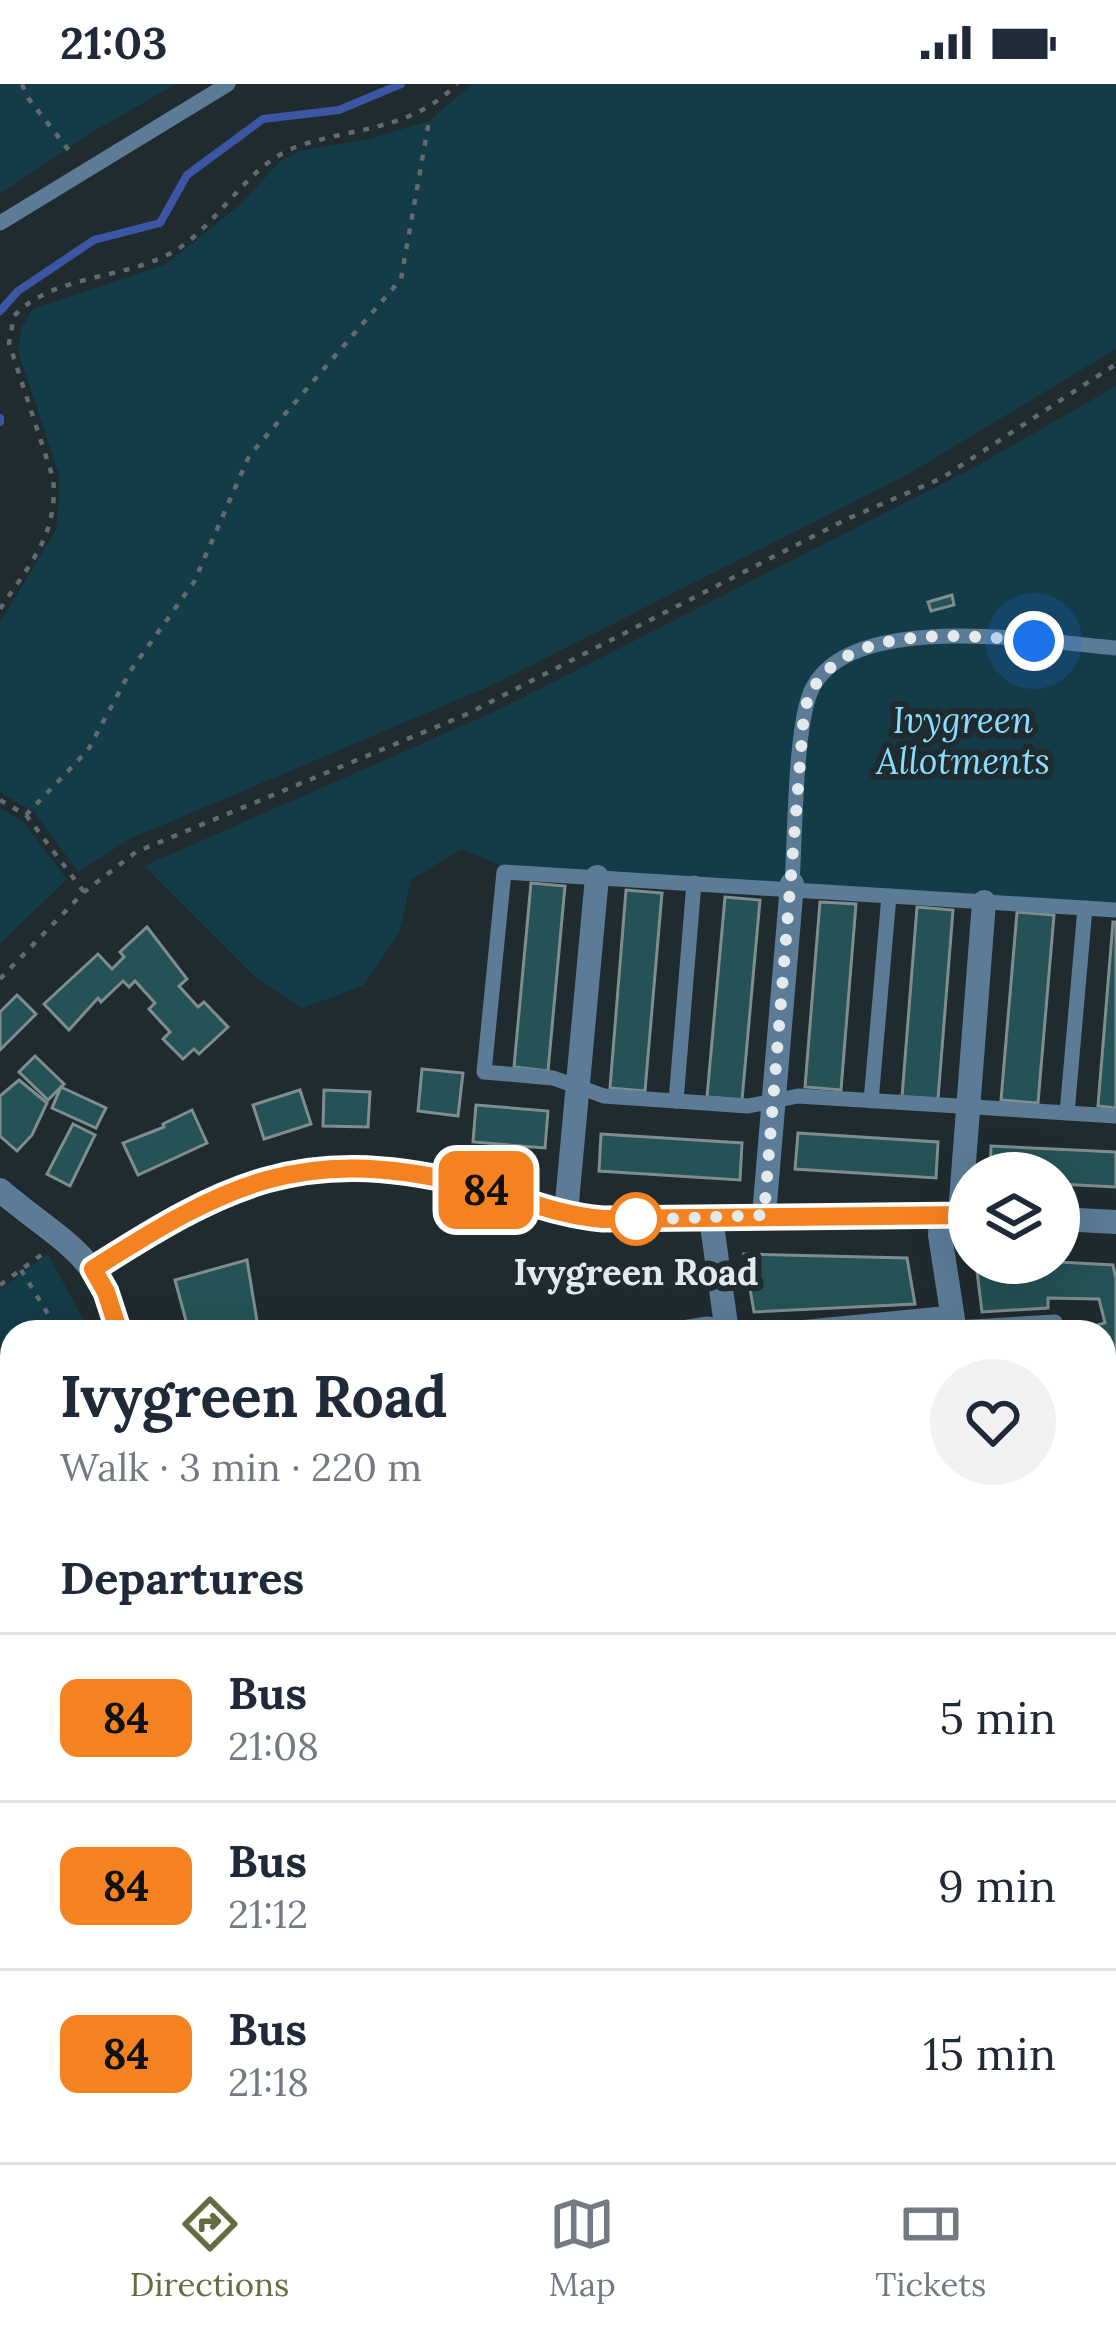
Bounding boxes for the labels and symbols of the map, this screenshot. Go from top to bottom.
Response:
your location [1004,611,1064,671]
park label: Ivygreen Allotments [875,697,1050,784]
line badge: 84 [432,1151,540,1229]
marker: Ivygreen Road [611,1194,661,1244]
place label: Ivygreen Road [514,1249,758,1295]

